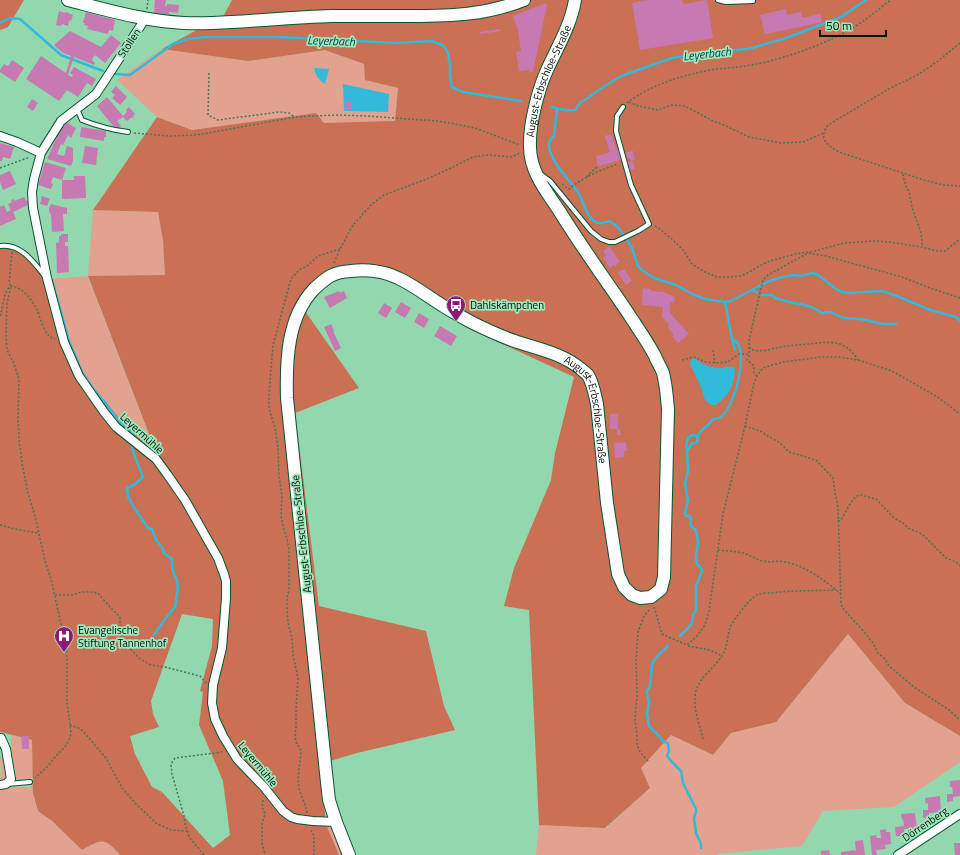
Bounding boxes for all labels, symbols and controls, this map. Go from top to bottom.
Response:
scale bar [820,12,886,38]
text: 50 m [826,16,852,35]
street label: August-Erbschloe-Straße [522,22,575,138]
street label: Stollen [114,25,144,61]
water label: Leyerbach [307,30,356,51]
water label: Leyerbach [682,41,733,65]
bus stop icon: Dahlskämpchen [445,294,467,322]
place label: Dahlskämpchen [470,297,544,313]
street label: August-Erbschloe-Straße [561,352,611,465]
street label: Leyermühle [116,409,168,457]
street label: August-Erbschloe-Straße [287,474,315,594]
place label: Evangelische Stiftung Tannenhof [78,622,167,651]
hospital icon: Evangelische Stiftung Tannenhof [53,625,75,653]
street label: Leyermühle [234,738,282,790]
street label: Dörrenberg [899,802,952,845]

